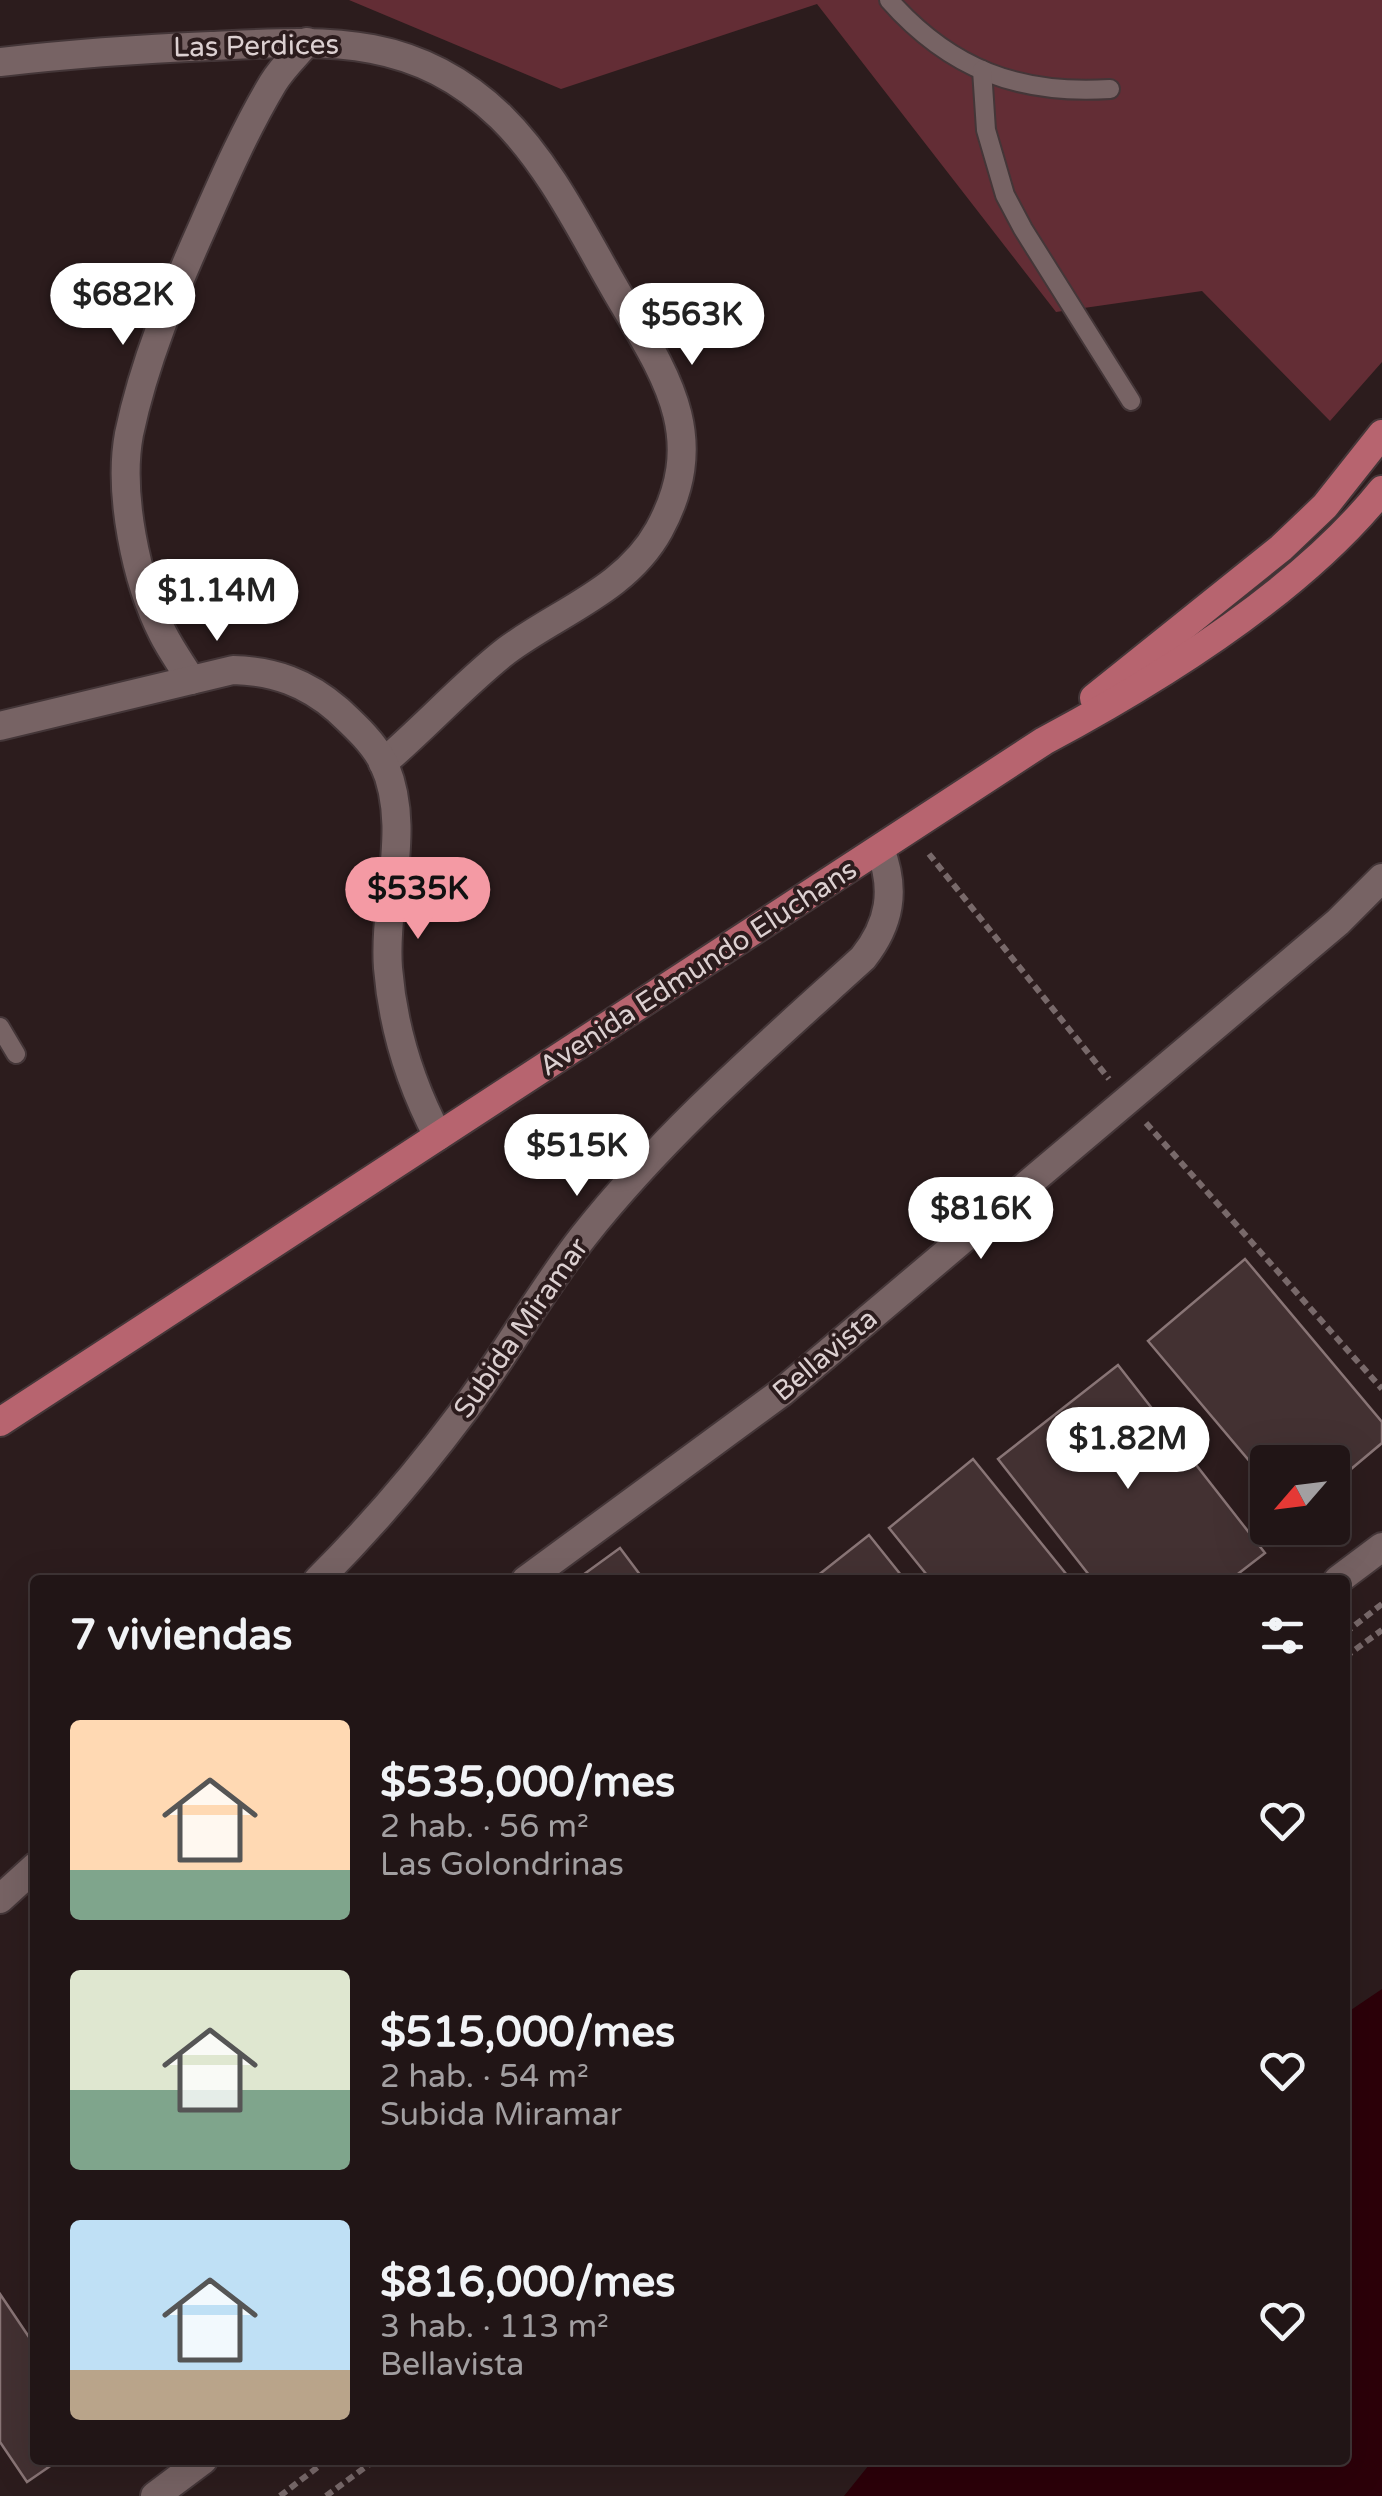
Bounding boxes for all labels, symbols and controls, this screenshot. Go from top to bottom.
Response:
street label: Las Perdices [173,28,339,64]
pin: $682K [53,263,193,348]
text: $682K [72,276,174,314]
pin: $563K [622,283,762,368]
text: $563K [641,296,743,334]
pin: $1.14M [136,559,298,644]
text: $1.14M [157,572,277,610]
street label: Avenida Edmundo Eluchans [533,852,863,1084]
pin: $535K [348,857,488,942]
text: $535K [367,870,469,908]
pin: $515K [507,1114,647,1199]
text: $515K [526,1127,628,1165]
pin: $816K [911,1177,1051,1262]
text: $816K [930,1190,1032,1228]
street label: Subida Miramar [446,1231,596,1424]
street label: Bellavista [766,1301,884,1409]
pin: $1.82M [1047,1407,1209,1492]
text: $1.82M [1068,1420,1188,1458]
north arrow [1250,1445,1350,1545]
map controls [1250,1445,1350,1545]
icon: filters [1255,1608,1310,1663]
text: 7 viviendas [70,1610,292,1661]
text: $535,000/mes [380,1757,675,1808]
icon: home [150,1760,270,1880]
icon: heart [1255,1793,1310,1848]
text: 2 hab. · 56 m² [380,1808,589,1846]
text: Las Golondrinas [380,1846,624,1884]
text: $515,000/mes [380,2007,675,2058]
icon: home [150,2010,270,2130]
icon: heart [1255,2043,1310,2098]
text: 2 hab. · 54 m² [380,2058,589,2096]
text: Subida Miramar [380,2096,622,2134]
text: $816,000/mes [380,2257,676,2308]
icon: home [150,2260,270,2380]
icon: heart [1255,2293,1310,2348]
text: 3 hab. · 113 m² [380,2308,609,2346]
text: Bellavista [380,2346,524,2384]

